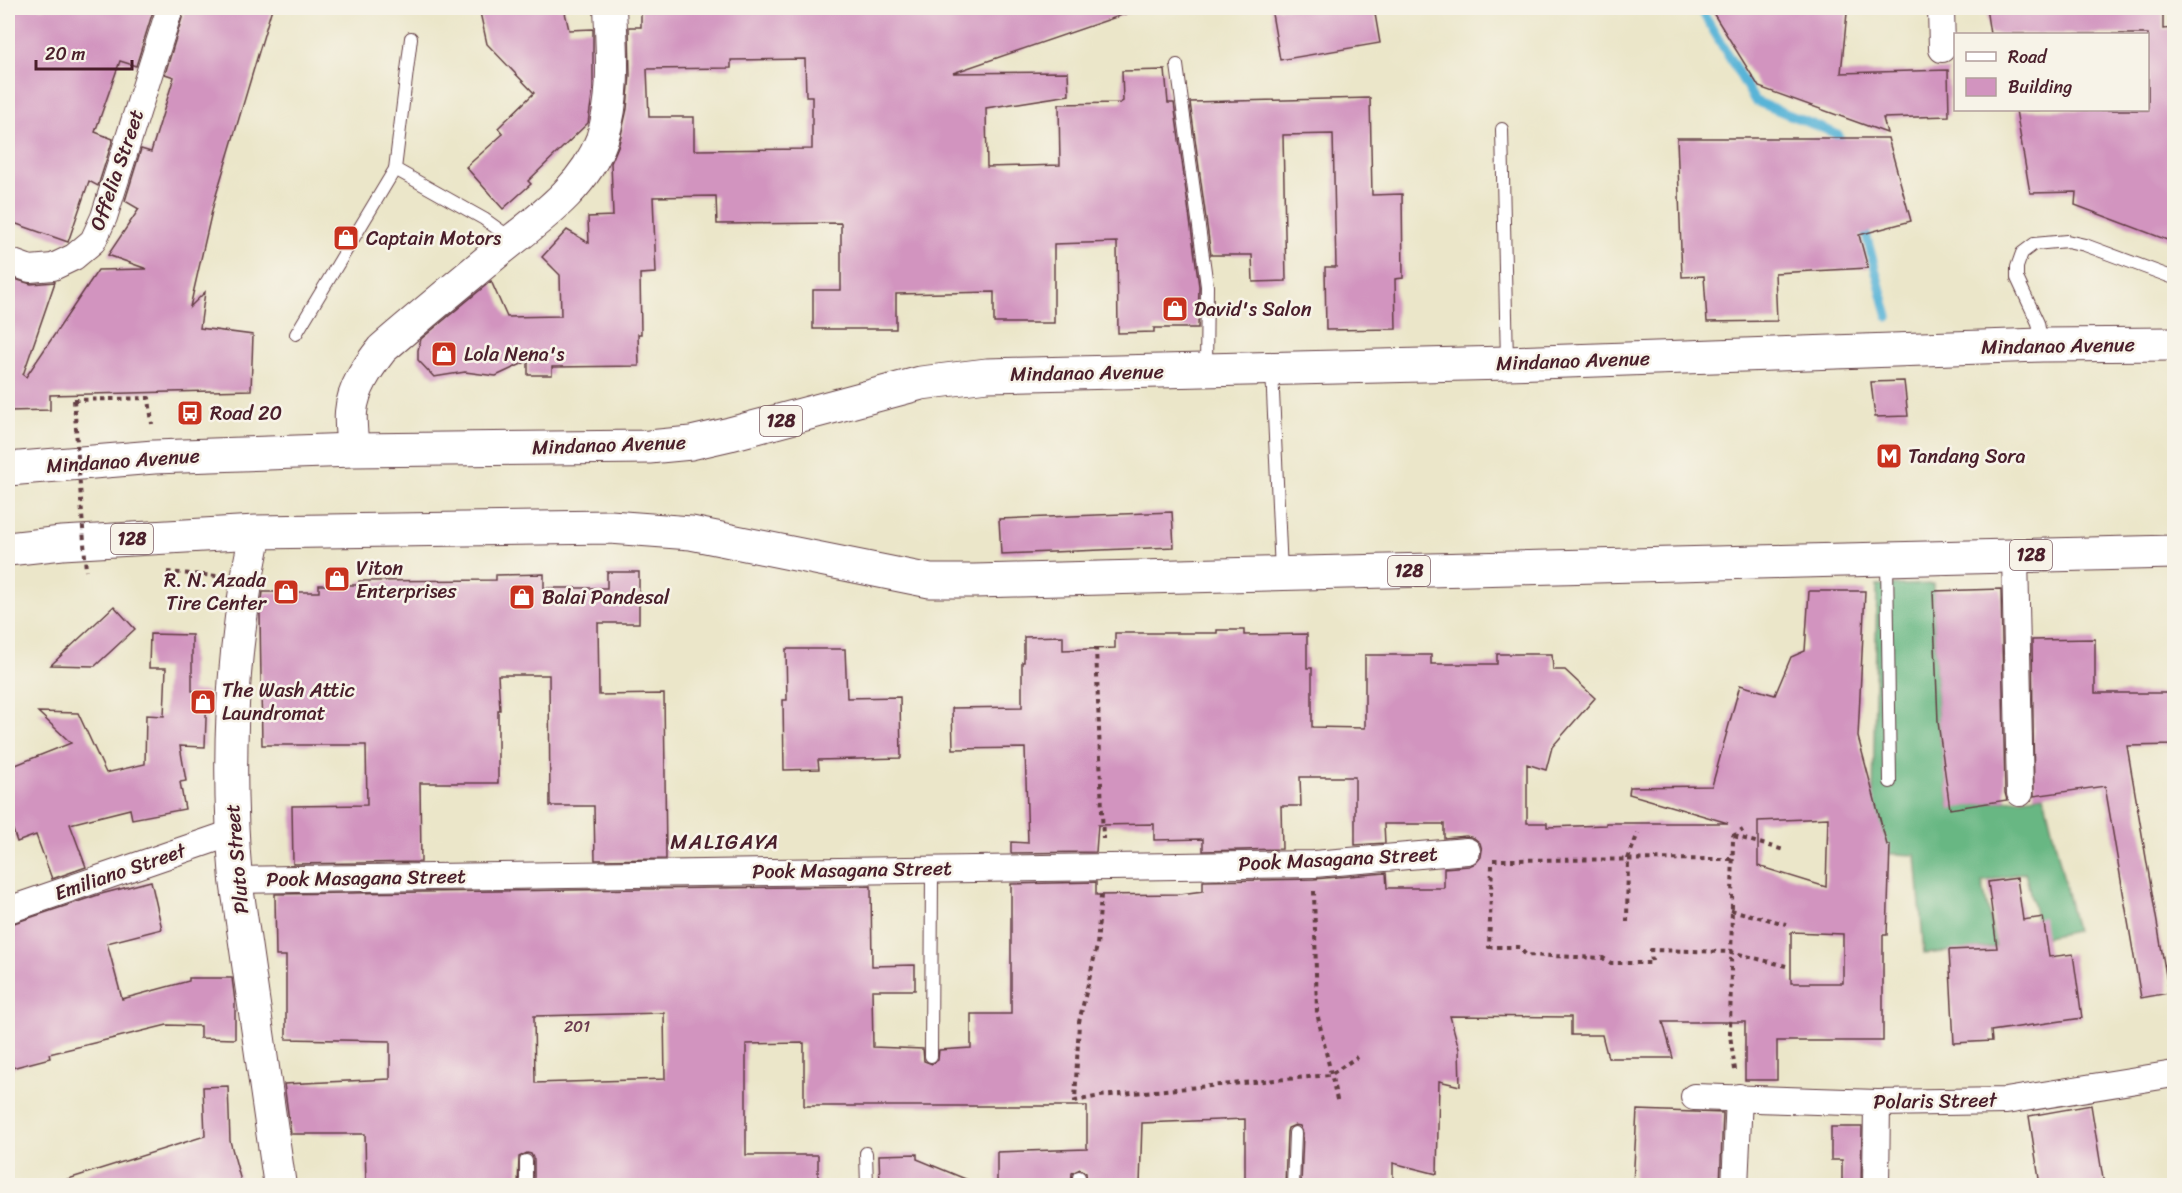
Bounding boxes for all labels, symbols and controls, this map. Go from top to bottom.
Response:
scale bar [36,33,132,71]
legend [1954,33,2149,111]
text: 20 m [45,38,85,70]
text: Road [2008,41,2048,73]
text: Building [2008,71,2072,103]
street label: Offelia Street [80,104,154,235]
place label: Captain Motors [366,221,502,256]
shop icon: Captain Motors [331,223,361,253]
place label: David's Salon [1194,292,1312,327]
shop icon: David's Salon [1160,294,1190,324]
street label: Mindanao Avenue [1981,327,2135,365]
place label: Lola Nena's [464,337,565,372]
shop icon: Lola Nena's [429,339,459,369]
street label: Mindanao Avenue [1495,341,1651,381]
street label: Mindanao Avenue [1010,354,1164,392]
place label: Road 20 [210,396,282,431]
bus stop icon: Road 20 [175,398,205,428]
road number: 128 [760,406,802,436]
street label: Mindanao Avenue [531,425,687,465]
street label: Mindanao Avenue [45,438,201,484]
place label: Tandang Sora [1908,439,2026,474]
metro station icon: Tandang Sora [1874,441,1904,471]
road number: 128 [111,524,153,554]
road number: 128 [2010,540,2052,570]
place label: Viton Enterprises [356,551,457,609]
road number: 128 [1388,556,1430,586]
place label: R. N. Azada Tire Center [164,563,268,621]
shop icon: Viton Enterprises [322,564,352,594]
shop icon: R. N. Azada Tire Center [271,577,301,607]
place label: Balai Pandesal [542,580,671,615]
shop icon: Balai Pandesal [507,582,537,612]
place label: The Wash Attic Laundromat [222,673,355,731]
shop icon: The Wash Attic Laundromat [188,687,218,717]
street label: Pluto Street [215,802,259,915]
district label: MALIGAYA [670,823,780,861]
street label: Emiliano Street [50,833,191,911]
street label: Pook Masagana Street [1237,836,1439,882]
street label: Pook Masagana Street [752,851,952,889]
street label: Pook Masagana Street [266,859,466,897]
house number: 201 [564,1012,590,1041]
street label: Polaris Street [1873,1082,1998,1120]

